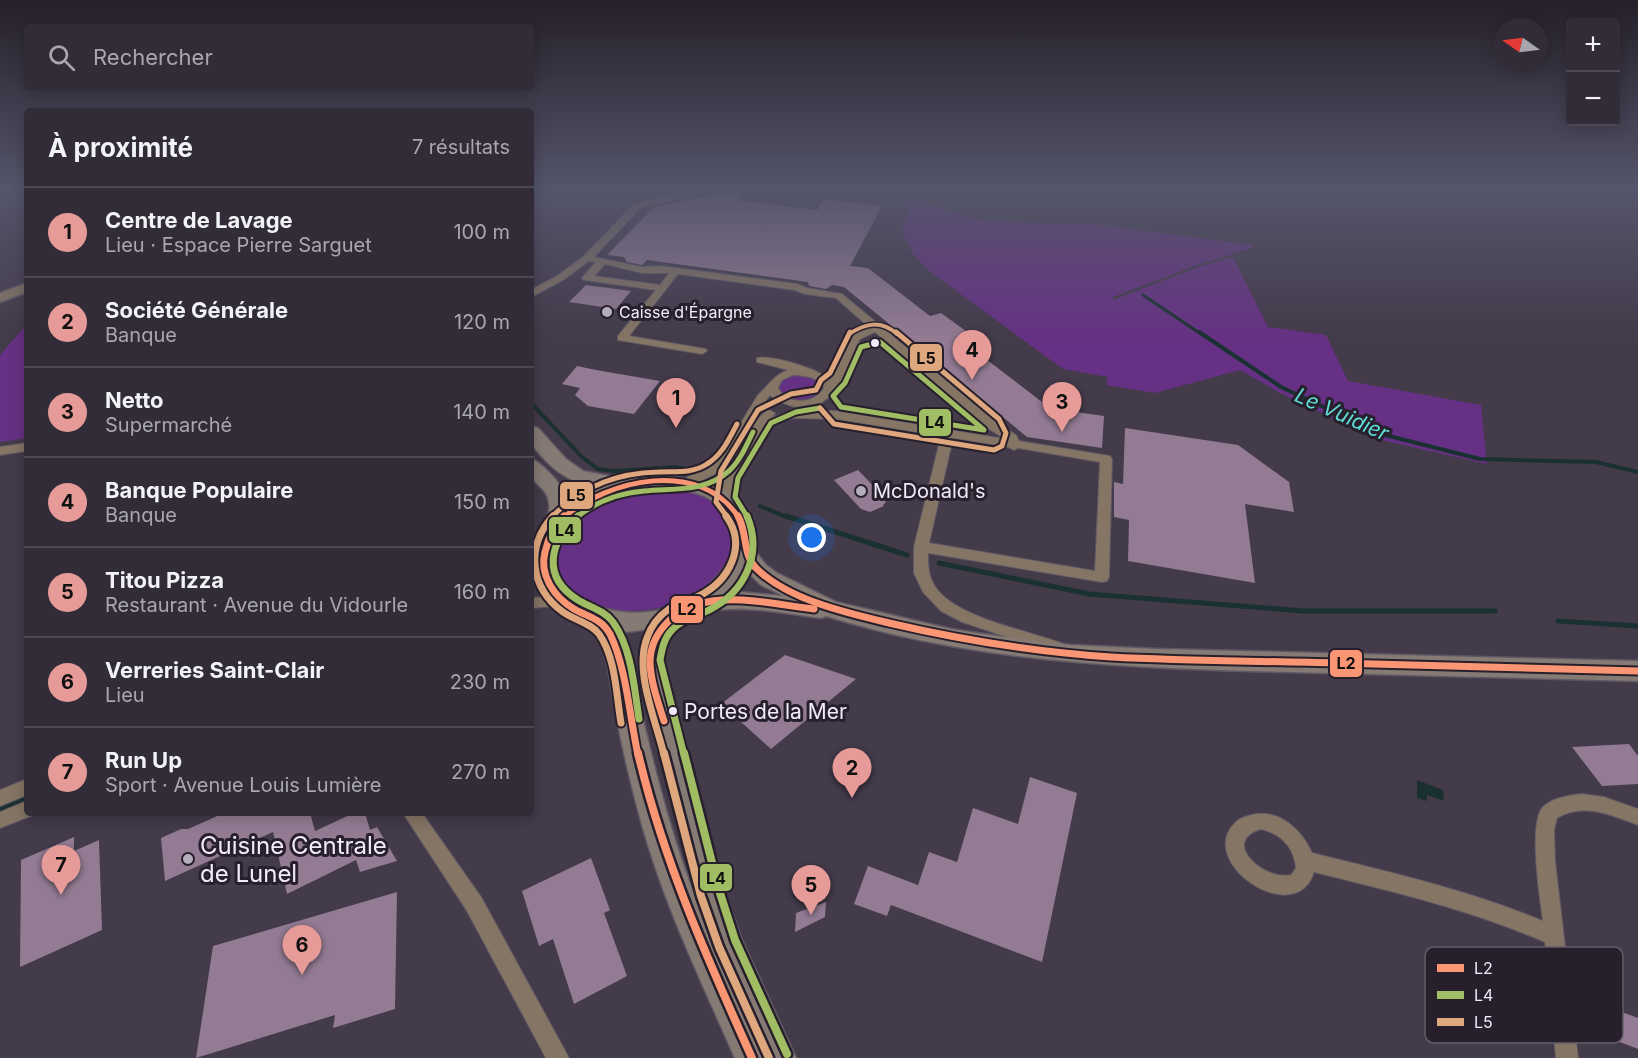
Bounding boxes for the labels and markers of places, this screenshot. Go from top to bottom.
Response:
place label: Caisse d'Épargne [619,302,752,322]
marker: Caisse d'Épargne [600,305,614,319]
pin: 4 [952,330,992,380]
unlabelled marker [869,337,881,349]
pin: 1 [656,378,696,428]
pin: 3 [1042,382,1082,432]
place label: McDonald's [873,479,986,503]
marker: McDonald's [854,484,868,498]
place label: Portes de la Mer [684,699,847,724]
marker: Portes de la Mer [667,705,679,717]
pin: 2 [832,748,872,798]
place label: Cuisine Centrale de Lunel [200,831,387,888]
pin: 7 [42,846,80,895]
marker: Cuisine Centrale de Lunel [181,852,195,866]
pin: 5 [792,866,830,915]
pin: 6 [282,926,322,975]

